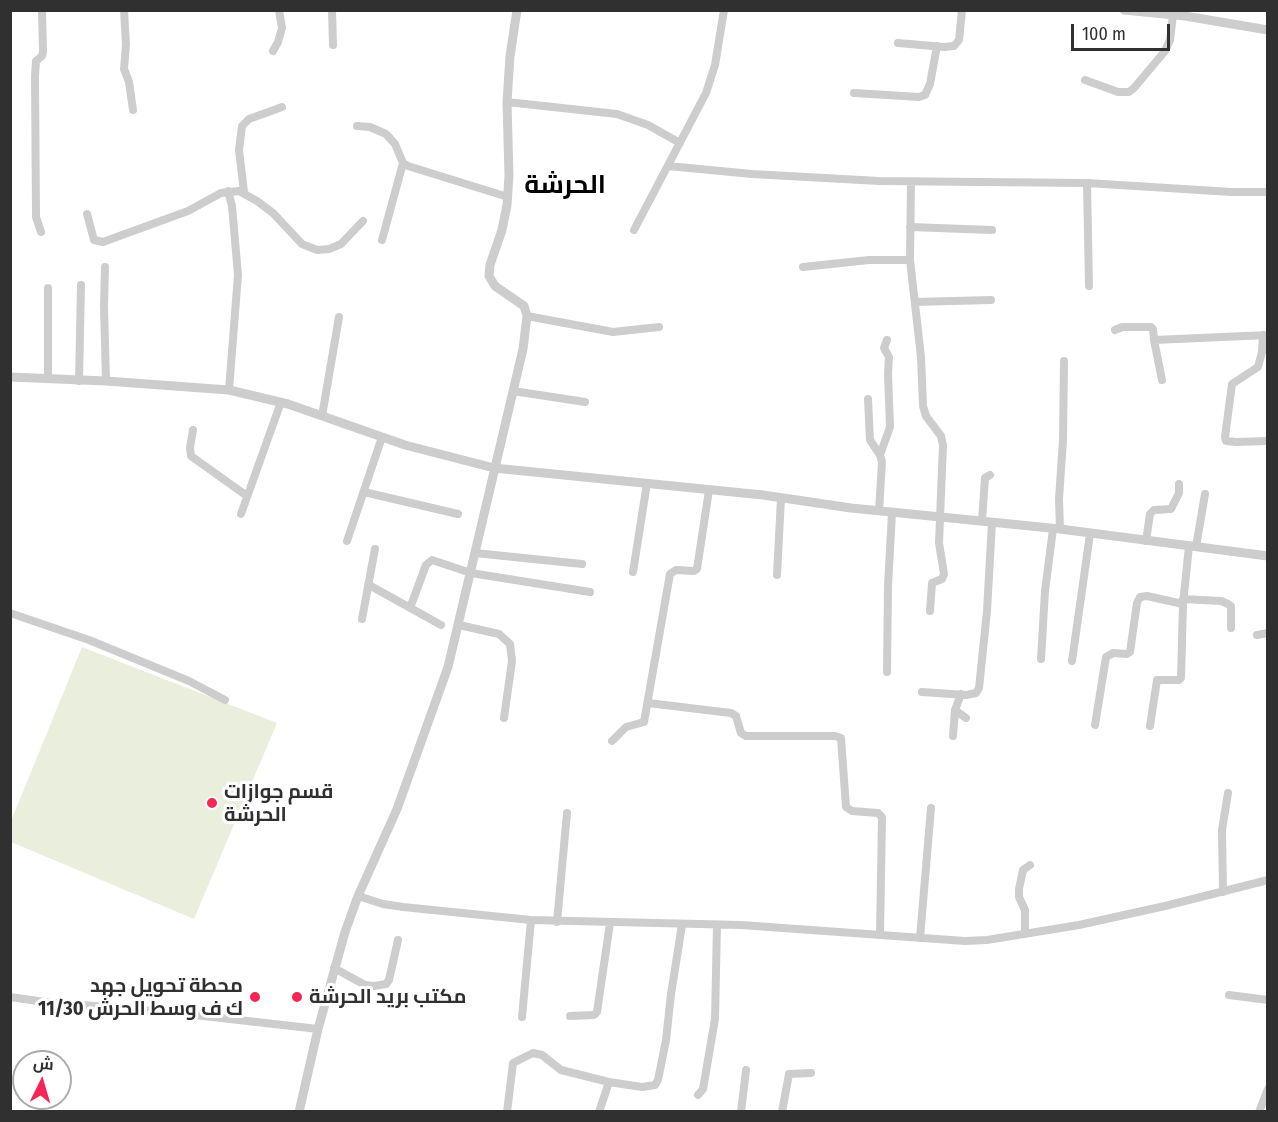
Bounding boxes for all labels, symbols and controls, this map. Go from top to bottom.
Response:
scale bar [1074,12,1173,50]
text: 100 m [1082,23,1126,45]
district label: الحرشة [524,170,606,202]
place label: قسم جوازات الحرشة [224,780,333,827]
marker: قسم جوازات الحرشة [205,796,219,810]
place label: محطة تحويل جهد 11/30 ك ف وسط الحرش [38,974,243,1021]
place label: مكتب بريد الحرشة [309,985,466,1009]
marker: محطة تحويل جهد 11/30 ك ف وسط الحرش [248,990,262,1004]
marker: مكتب بريد الحرشة [290,990,304,1004]
north arrow [12,1050,72,1110]
text: ش [32,1053,54,1074]

